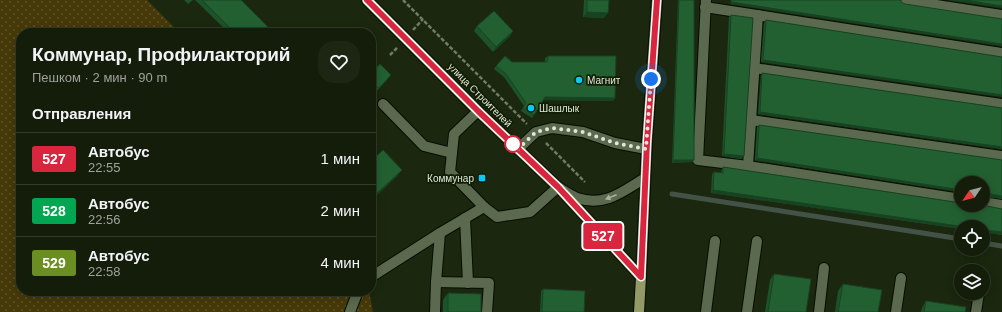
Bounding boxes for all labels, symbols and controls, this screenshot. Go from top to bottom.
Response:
button: heart [318,41,360,83]
text: Коммунар, Профилакторий [32,44,291,65]
street label: улица Строителей [446,61,514,129]
your location [641,69,661,89]
text: Пешком · 2 мин · 90 m [32,70,167,85]
marker: Магнит [574,75,584,85]
place label: Магнит [587,75,621,86]
marker: Шашлык [526,103,536,113]
place label: Шашлык [539,103,580,114]
text: Отправления [32,105,131,122]
unlabelled marker [504,135,522,153]
text: Автобус [88,143,150,160]
text: 1 мин [321,150,360,167]
text: 527 [42,151,66,167]
text: 22:55 [88,160,121,175]
place label: Коммунар [427,173,474,184]
marker: Коммунар [477,173,487,183]
north arrow [954,176,990,212]
map controls [954,176,990,300]
one-way arrow [605,194,617,200]
text: Автобус [88,195,150,212]
text: 2 мин [321,202,360,219]
text: 528 [42,203,66,219]
text: 22:56 [88,212,121,227]
button: locate [954,220,990,256]
line badge: 527 [580,223,626,249]
text: 527 [591,228,615,244]
text: Автобус [88,247,150,264]
text: 4 мин [321,254,360,271]
text: 529 [42,255,66,271]
text: 22:58 [88,264,121,279]
button: layers [954,264,990,300]

